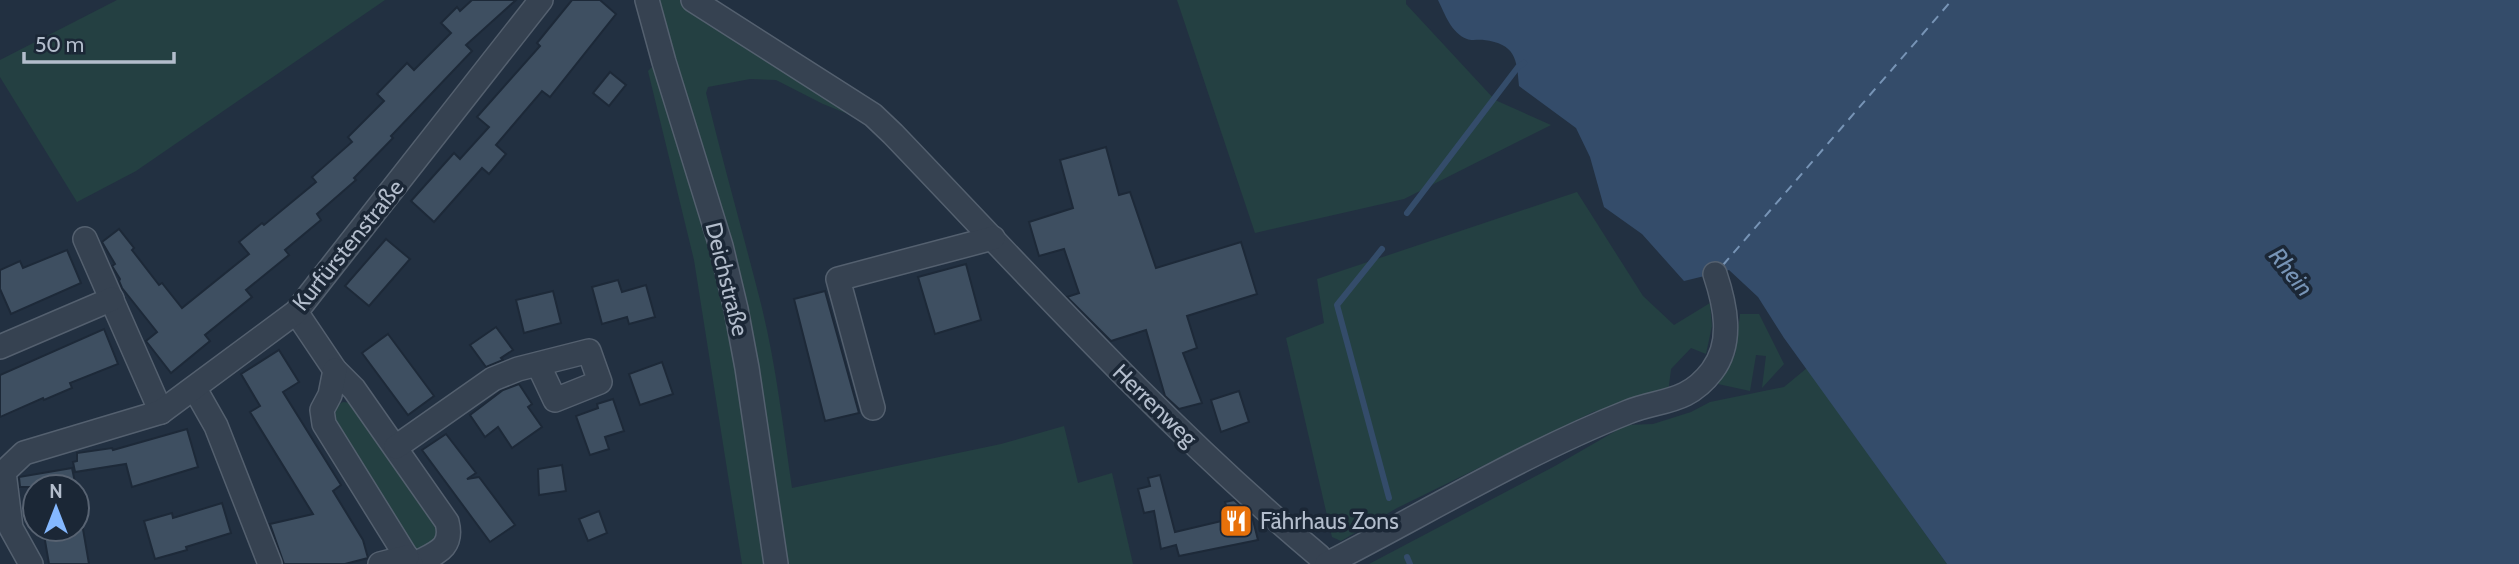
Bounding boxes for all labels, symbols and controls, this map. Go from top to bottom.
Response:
scale bar [24,21,175,65]
text: 50 m [35,32,84,57]
street label: Kurfürstenstraße [286,174,410,316]
street label: Deichstraße [699,219,755,339]
water label: Rhein [2263,242,2320,302]
street label: Herrenweg [1107,358,1203,452]
north arrow [21,473,91,543]
text: N [49,480,63,503]
restaurant icon: Fährhaus Zons [1217,502,1255,540]
place label: Fährhaus Zons [1260,507,1399,535]

